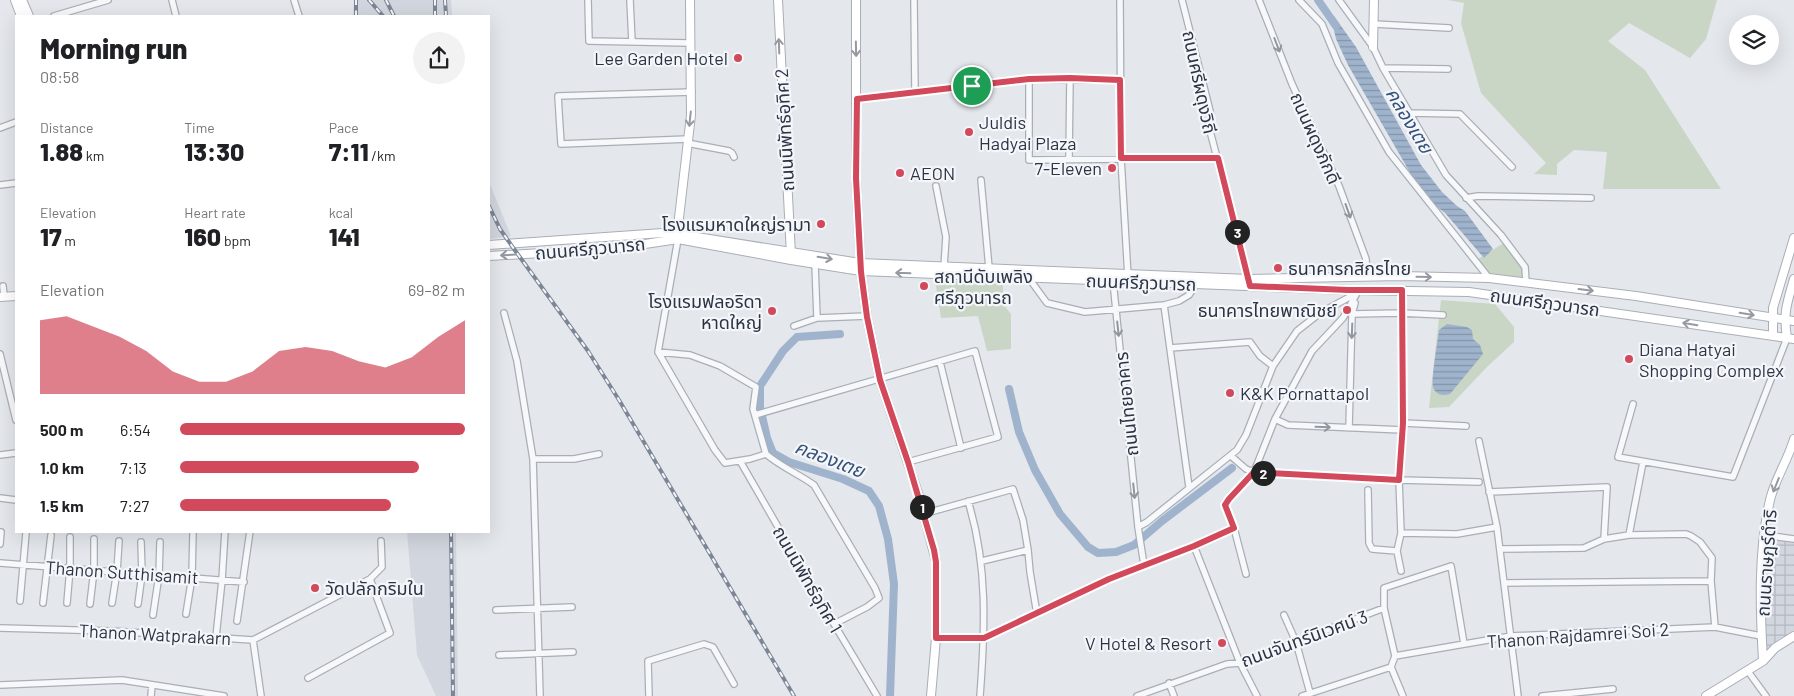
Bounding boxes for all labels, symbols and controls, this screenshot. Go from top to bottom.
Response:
map controls [1729,15,1779,65]
button: layers [1729,15,1779,65]
street label: ถนนศรีผดุงวิถี [1177,28,1222,136]
text: Morning run [40,31,188,65]
button: share [413,32,465,84]
one-way arrow [1273,37,1282,53]
one-way arrow [775,39,784,55]
one-way arrow [851,40,861,56]
place label: Lee Garden Hotel [594,47,728,69]
marker: Lee Garden Hotel [732,52,744,64]
pin [951,65,993,107]
text: 08:58 [40,67,79,86]
street label: ถนนนิพัทธ์อุทิศ 2 [770,68,799,192]
icon: arrive [958,72,986,100]
water label: คลองเตย [1381,83,1439,158]
street label: ถนนผดุงภักดี [1285,89,1346,188]
one-way arrow [686,110,695,126]
place label: Juldis Hadyai Plaza [979,111,1077,154]
text: Distance [40,119,93,136]
text: Time [184,119,215,136]
text: Pace [329,119,359,136]
marker: Juldis Hadyai Plaza [963,126,975,138]
text: 1.88 [40,136,83,166]
text: 13:30 [184,136,244,166]
text: 7:11 [329,136,369,166]
text: km [83,147,104,164]
text: /km [369,147,396,164]
place label: 7-Eleven [1034,157,1102,179]
place label: AEON [910,162,955,184]
marker: 7-Eleven [1106,162,1118,174]
marker: AEON [894,167,906,179]
one-way arrow [1344,203,1353,218]
text: Elevation [40,204,96,221]
text: Heart rate [184,204,246,221]
text: kcal [329,204,353,221]
place label: โรงแรมหาดใหญ่รามา [662,213,811,235]
marker: โรงแรมหาดใหญ่รามา [815,218,827,230]
pin: 3 [1224,220,1250,244]
text: 17 [40,221,61,251]
text: 160 [184,221,221,251]
text: 141 [329,221,360,251]
text: 3 [1234,224,1241,241]
text: m [61,232,76,249]
text: bpm [221,232,251,249]
street label: ถนนศรีภูวนารถ [534,232,646,266]
one-way arrow [500,250,516,259]
one-way arrow [817,253,833,263]
place label: ธนาคารกสิกรไทย [1288,257,1411,279]
marker: ธนาคารกสิกรไทย [1272,262,1284,274]
place label: สถานีดับเพลิง ศรีภูวนารถ [934,265,1033,310]
one-way arrow [896,268,912,277]
street label: ถนนศรีภูวนารถ [1085,269,1197,297]
one-way arrow [1416,272,1432,282]
text: Elevation [40,280,104,299]
text: 69–82 m [408,280,465,299]
marker: สถานีดับเพลิง ศรีภูวนารถ [918,280,930,292]
street label: ถนนศรีภูวนารถ [1488,283,1601,323]
one-way arrow [1578,285,1594,295]
place label: โรงแรมฟลอริดา หาดใหญ่ [648,290,762,333]
place label: ธนาคารไทยพาณิชย์ [1198,299,1337,321]
marker: ธนาคารไทยพาณิชย์ [1341,304,1353,316]
marker: โรงแรมฟลอริดา หาดใหญ่ [766,305,778,317]
one-way arrow [1739,309,1755,319]
one-way arrow [1683,318,1699,328]
one-way arrow [1113,321,1123,337]
one-way arrow [1347,323,1356,339]
place label: Diana Hatyai Shopping Complex [1639,338,1784,381]
street label: ถนนไทยอาคาร [1110,351,1142,457]
marker: Diana Hatyai Shopping Complex [1623,353,1635,365]
place label: K&K Pornattapol [1240,382,1369,404]
marker: K&K Pornattapol [1224,387,1236,399]
text: 500 m [40,420,83,439]
text: 6:54 [120,420,151,439]
one-way arrow [1314,422,1330,431]
water label: คลองเตย [792,434,870,482]
text: 1.0 km [40,458,84,477]
text: 7:13 [120,458,147,477]
pin: 2 [1250,460,1276,486]
text: 2 [1260,465,1267,482]
one-way arrow [1770,477,1779,492]
one-way arrow [1129,483,1139,499]
pin: 1 [910,494,934,520]
text: 1.5 km [40,496,84,515]
text: 7:27 [120,496,149,515]
text: 1 [920,499,925,516]
street label: ถนนราษฎร์ดำริ [1751,508,1781,617]
street label: ถนนนิพัทธ์อุทิศ 1 [768,522,847,637]
street label: Thanon Sutthisamit [45,556,199,588]
place label: วัดปลักกริมใน [325,577,424,599]
marker: วัดปลักกริมใน [309,582,321,594]
street label: ถนนจันทร์นิเวศน์ 3 [1238,605,1370,671]
street label: Thanon Rajdamrei Soi 2 [1486,618,1670,652]
street label: Thanon Watprakarn [78,619,232,649]
place label: V Hotel & Resort [1085,632,1212,654]
marker: V Hotel & Resort [1216,637,1228,649]

